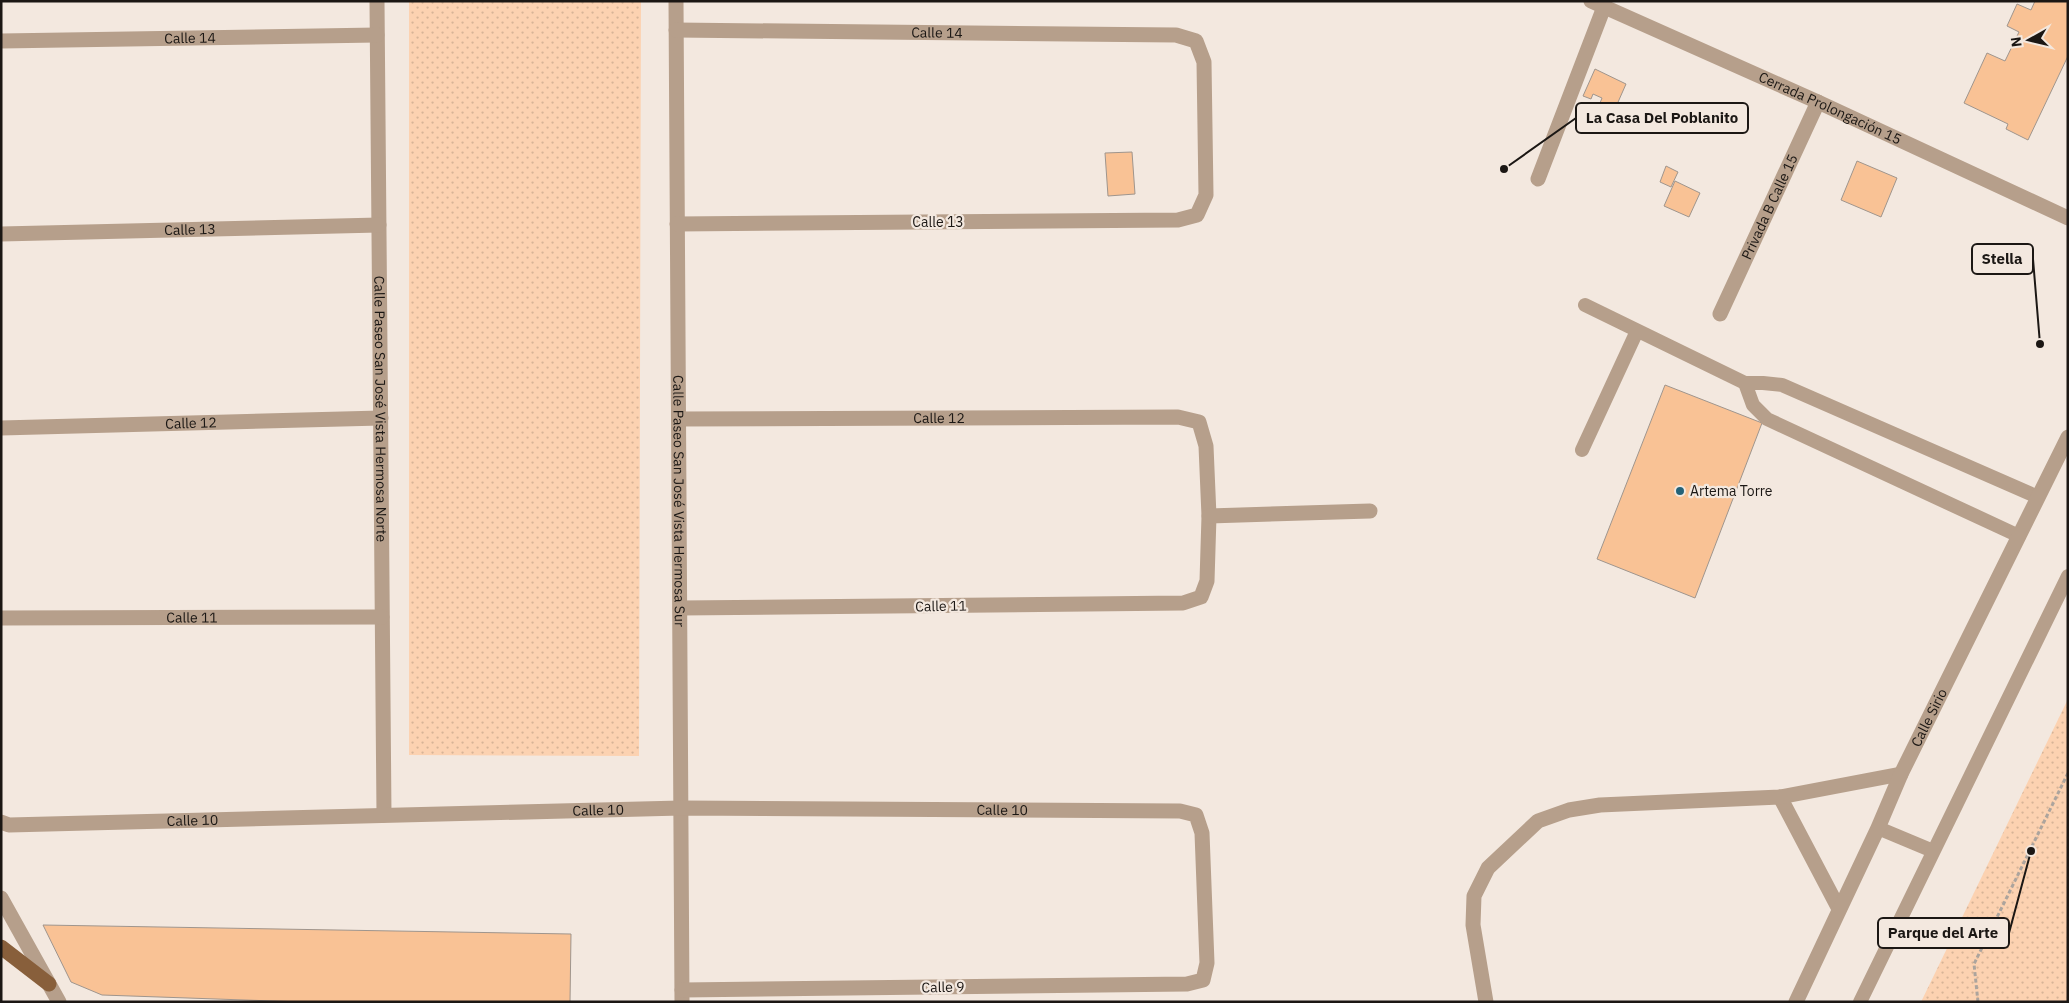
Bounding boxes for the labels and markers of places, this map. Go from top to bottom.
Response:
callout: La Casa Del Poblanito [1576,103,1748,133]
callout: Stella [1972,244,2033,274]
place label: Artema Torre [1690,482,1773,500]
marker: Artema Torre [1674,485,1686,497]
callout: Parque del Arte [1878,918,2009,948]

